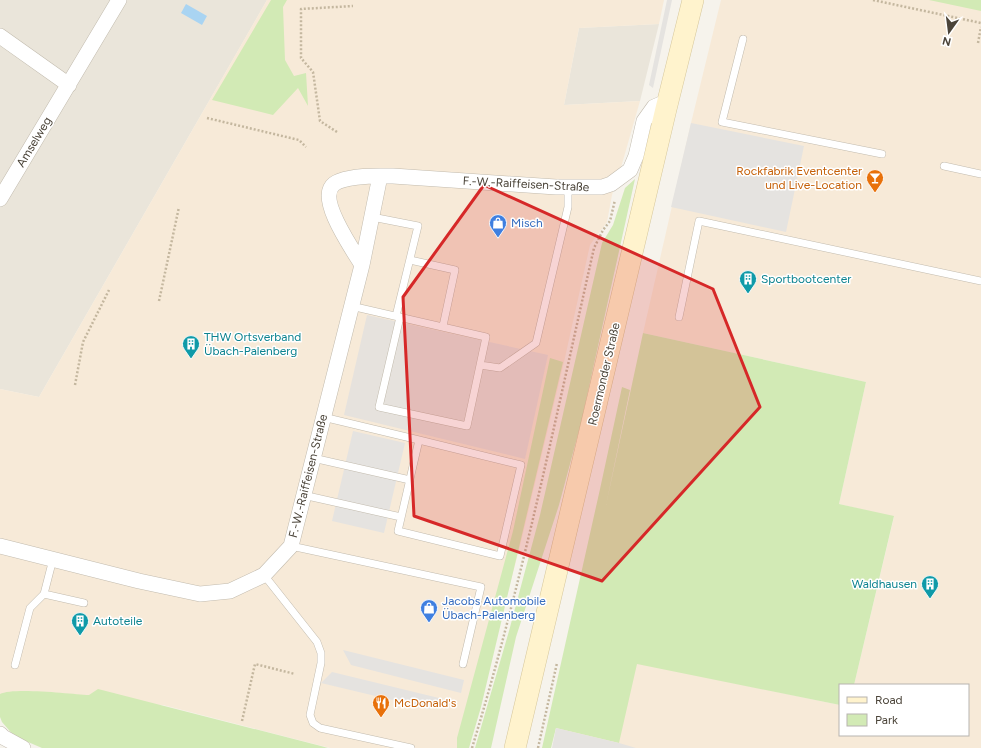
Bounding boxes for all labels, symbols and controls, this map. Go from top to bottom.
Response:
north arrow [929,12,969,52]
text: N [941,34,952,49]
street label: Amselweg [14,114,54,170]
place label: Rockfabrik Eventcenter und Live-Location [736,164,862,192]
bar icon: Rockfabrik Eventcenter und Live-Location [865,168,885,193]
street label: F.-W.-Raiffeisen-Straße [462,174,590,194]
shop icon: Misch [488,213,508,238]
place label: Misch [511,216,543,230]
building icon: Sportbootcenter [738,269,758,294]
place label: Sportbootcenter [761,272,851,286]
street label: Roermonder Straße [585,321,623,427]
place label: THW Ortsverband Übach-Palenberg [204,330,301,358]
building icon: THW Ortsverband Übach-Palenberg [181,334,201,359]
street label: F.-W.-Raiffeisen-Straße [286,412,330,539]
building icon: Waldhausen [920,574,940,599]
place label: Waldhausen [852,577,917,591]
place label: Jacobs Automobile Übach-Palenberg [442,594,546,622]
shop icon: Jacobs Automobile Übach-Palenberg [419,598,439,623]
building icon: Autoteile [70,611,90,636]
place label: Autoteile [93,614,143,628]
legend [839,684,969,736]
restaurant icon: McDonald's [371,693,391,718]
text: Road [875,693,903,707]
place label: McDonald's [394,696,457,710]
text: Park [875,713,898,727]

